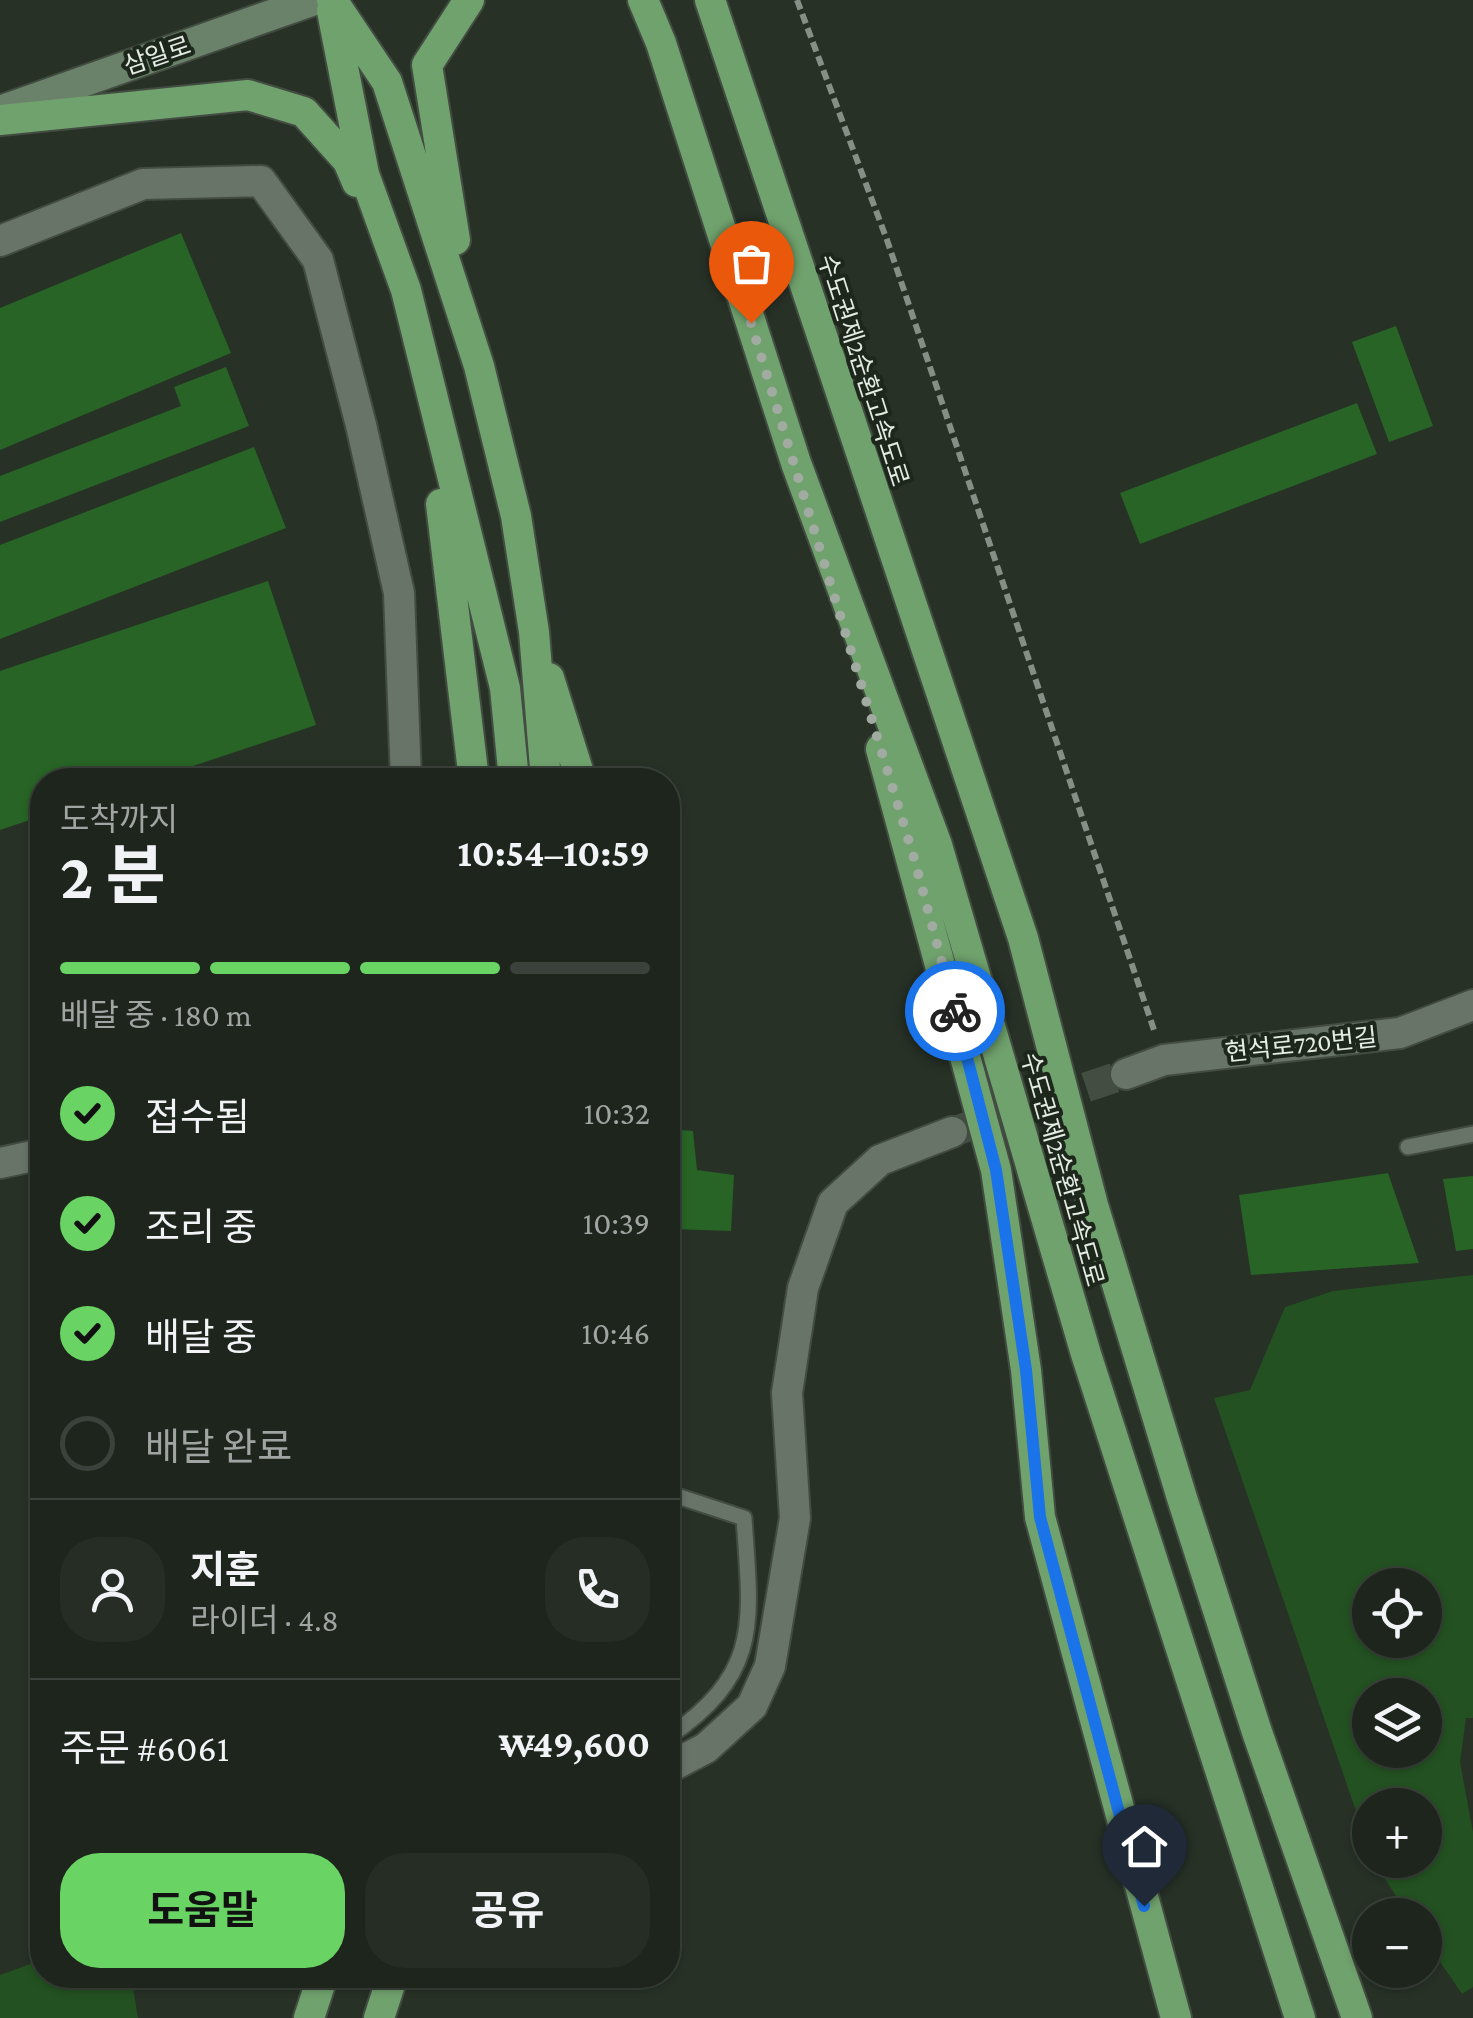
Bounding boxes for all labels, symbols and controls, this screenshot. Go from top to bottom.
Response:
street label: 삼일로 [120,31,194,79]
pin [709,221,794,324]
icon: bag [724,236,779,291]
street label: 수도권제2순환고속도로 [813,251,914,489]
text: 도착까지 [60,801,178,837]
text: 10:54–10:59 [458,832,650,874]
text: 2 분 [60,840,165,912]
courier [905,961,1005,1061]
icon: bike [928,984,983,1039]
text: 배달 중 · 180 m [60,997,252,1033]
street label: 현석로720번길 [1224,1023,1378,1066]
street label: 수도권제2순환고속도로 [1016,1049,1109,1289]
icon: check [60,1086,115,1141]
text: 10:32 [584,1095,650,1131]
text: 접수됨 [145,1096,250,1138]
icon: check [60,1196,115,1251]
text: 10:39 [583,1205,650,1241]
text: 조리 중 [145,1206,257,1248]
icon: check [60,1306,115,1361]
text: 10:46 [581,1315,650,1351]
text: 배달 중 [145,1316,257,1358]
text: 배달 완료 [145,1426,292,1468]
button: person [60,1537,165,1642]
button: phone [545,1537,650,1642]
text: 지훈 [190,1549,260,1591]
map controls [1352,1568,1442,1988]
button: locate [1352,1568,1442,1658]
text: 라이더 · 4.8 [190,1602,339,1638]
button: layers [1352,1678,1442,1768]
text: ₩49,600 [499,1723,650,1765]
text: 주문 #6061 [60,1727,229,1769]
button: + [1352,1788,1442,1878]
pin [1102,1804,1187,1907]
icon: home [1117,1819,1172,1874]
button: 도움말 [60,1853,345,1968]
button: 공유 [365,1853,650,1968]
button: − [1352,1898,1442,1988]

